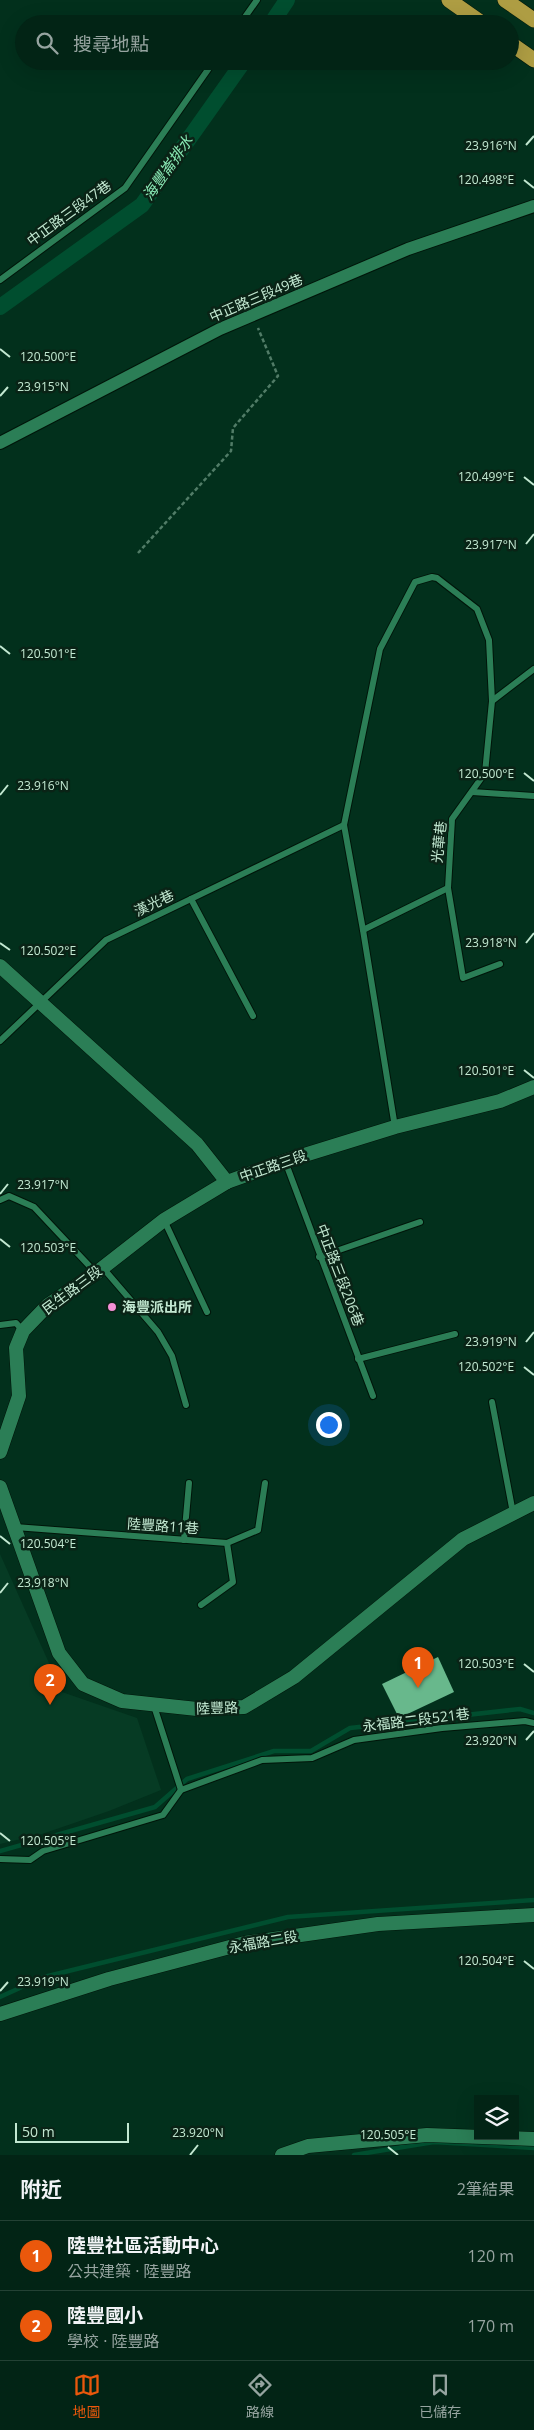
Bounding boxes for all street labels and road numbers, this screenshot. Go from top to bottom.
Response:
street label: 中正路三段47巷 [23,176,115,250]
street label: 中正路三段49巷 [206,269,306,326]
street label: 光華巷 [427,820,450,864]
street label: 漢光巷 [131,885,177,920]
street label: 中正路三段 [237,1145,309,1186]
street label: 中正路三段206巷 [312,1221,369,1329]
street label: 民生路三段 [38,1261,105,1318]
street label: 陸豐路11巷 [126,1514,200,1537]
street label: 陸豐路 [196,1697,238,1718]
street label: 永福路二段521巷 [361,1703,471,1736]
street label: 永福路二段 [227,1926,299,1957]

